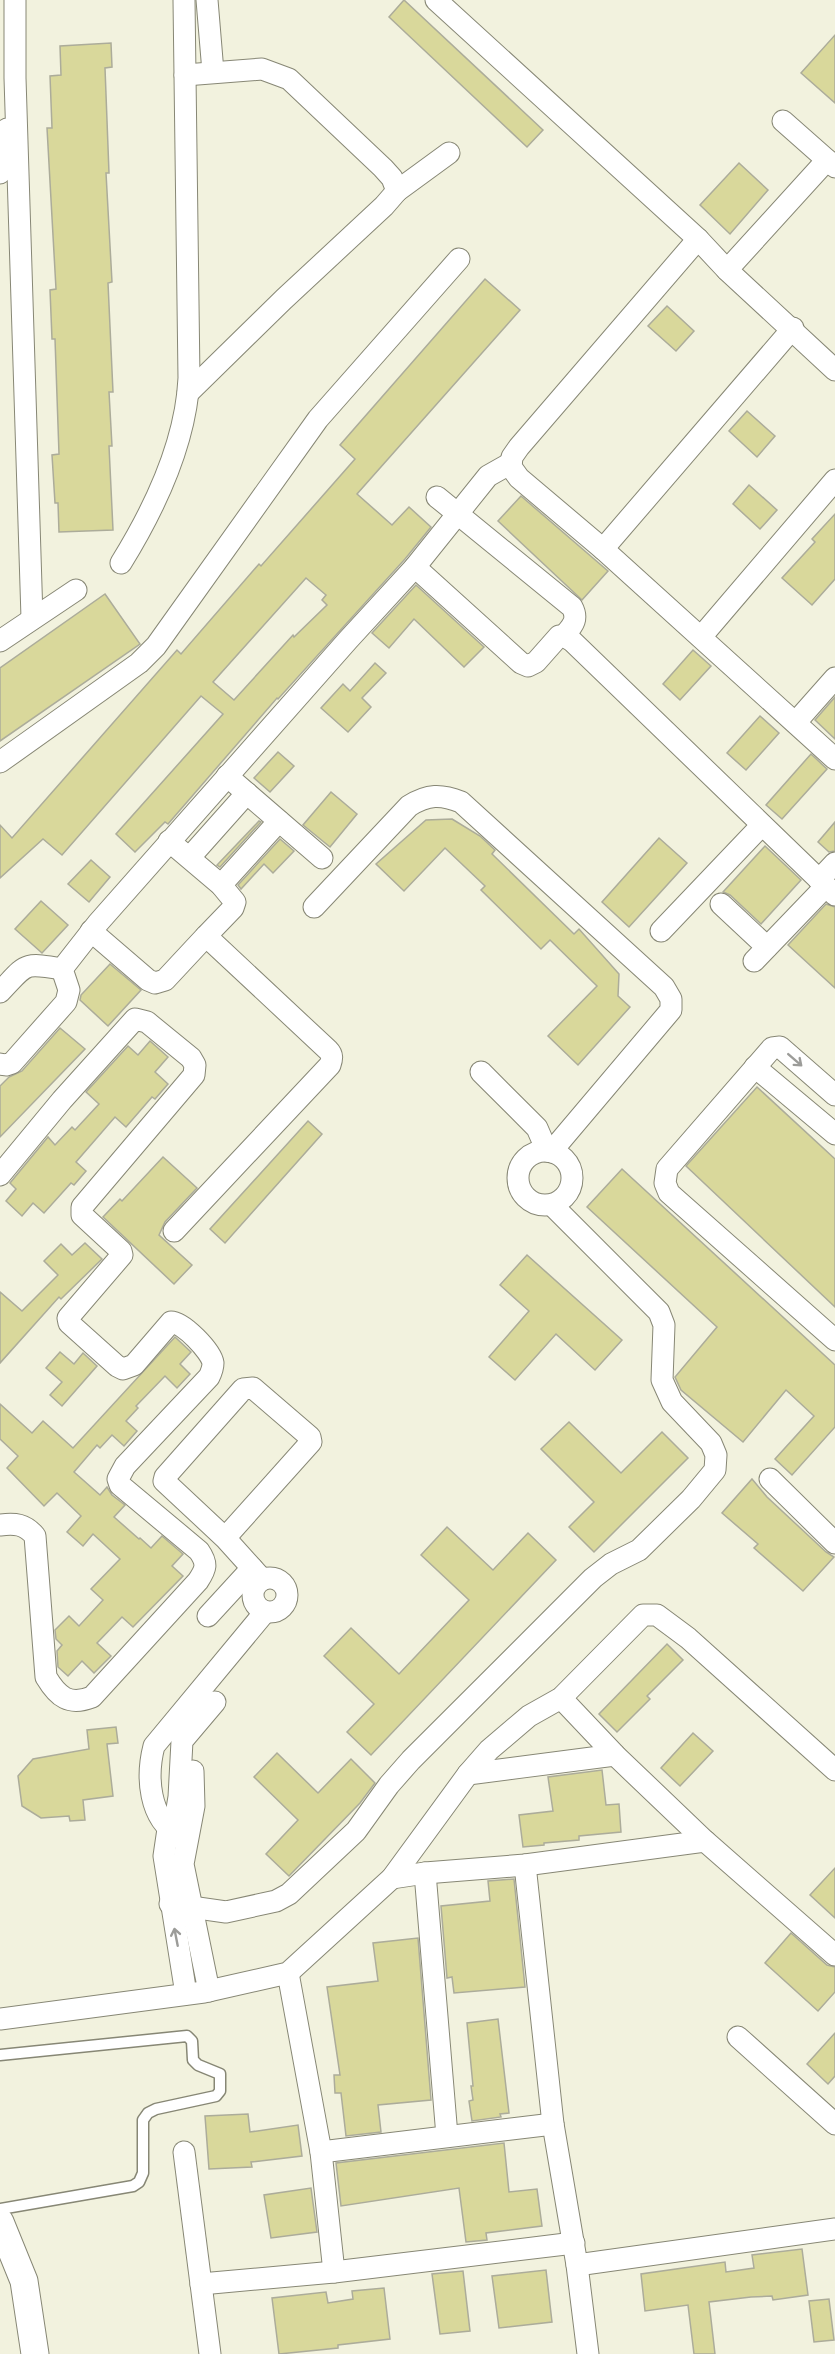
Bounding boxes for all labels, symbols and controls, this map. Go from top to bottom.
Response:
one-way arrow [787,1053,802,1067]
one-way arrow [170,1927,181,1947]

